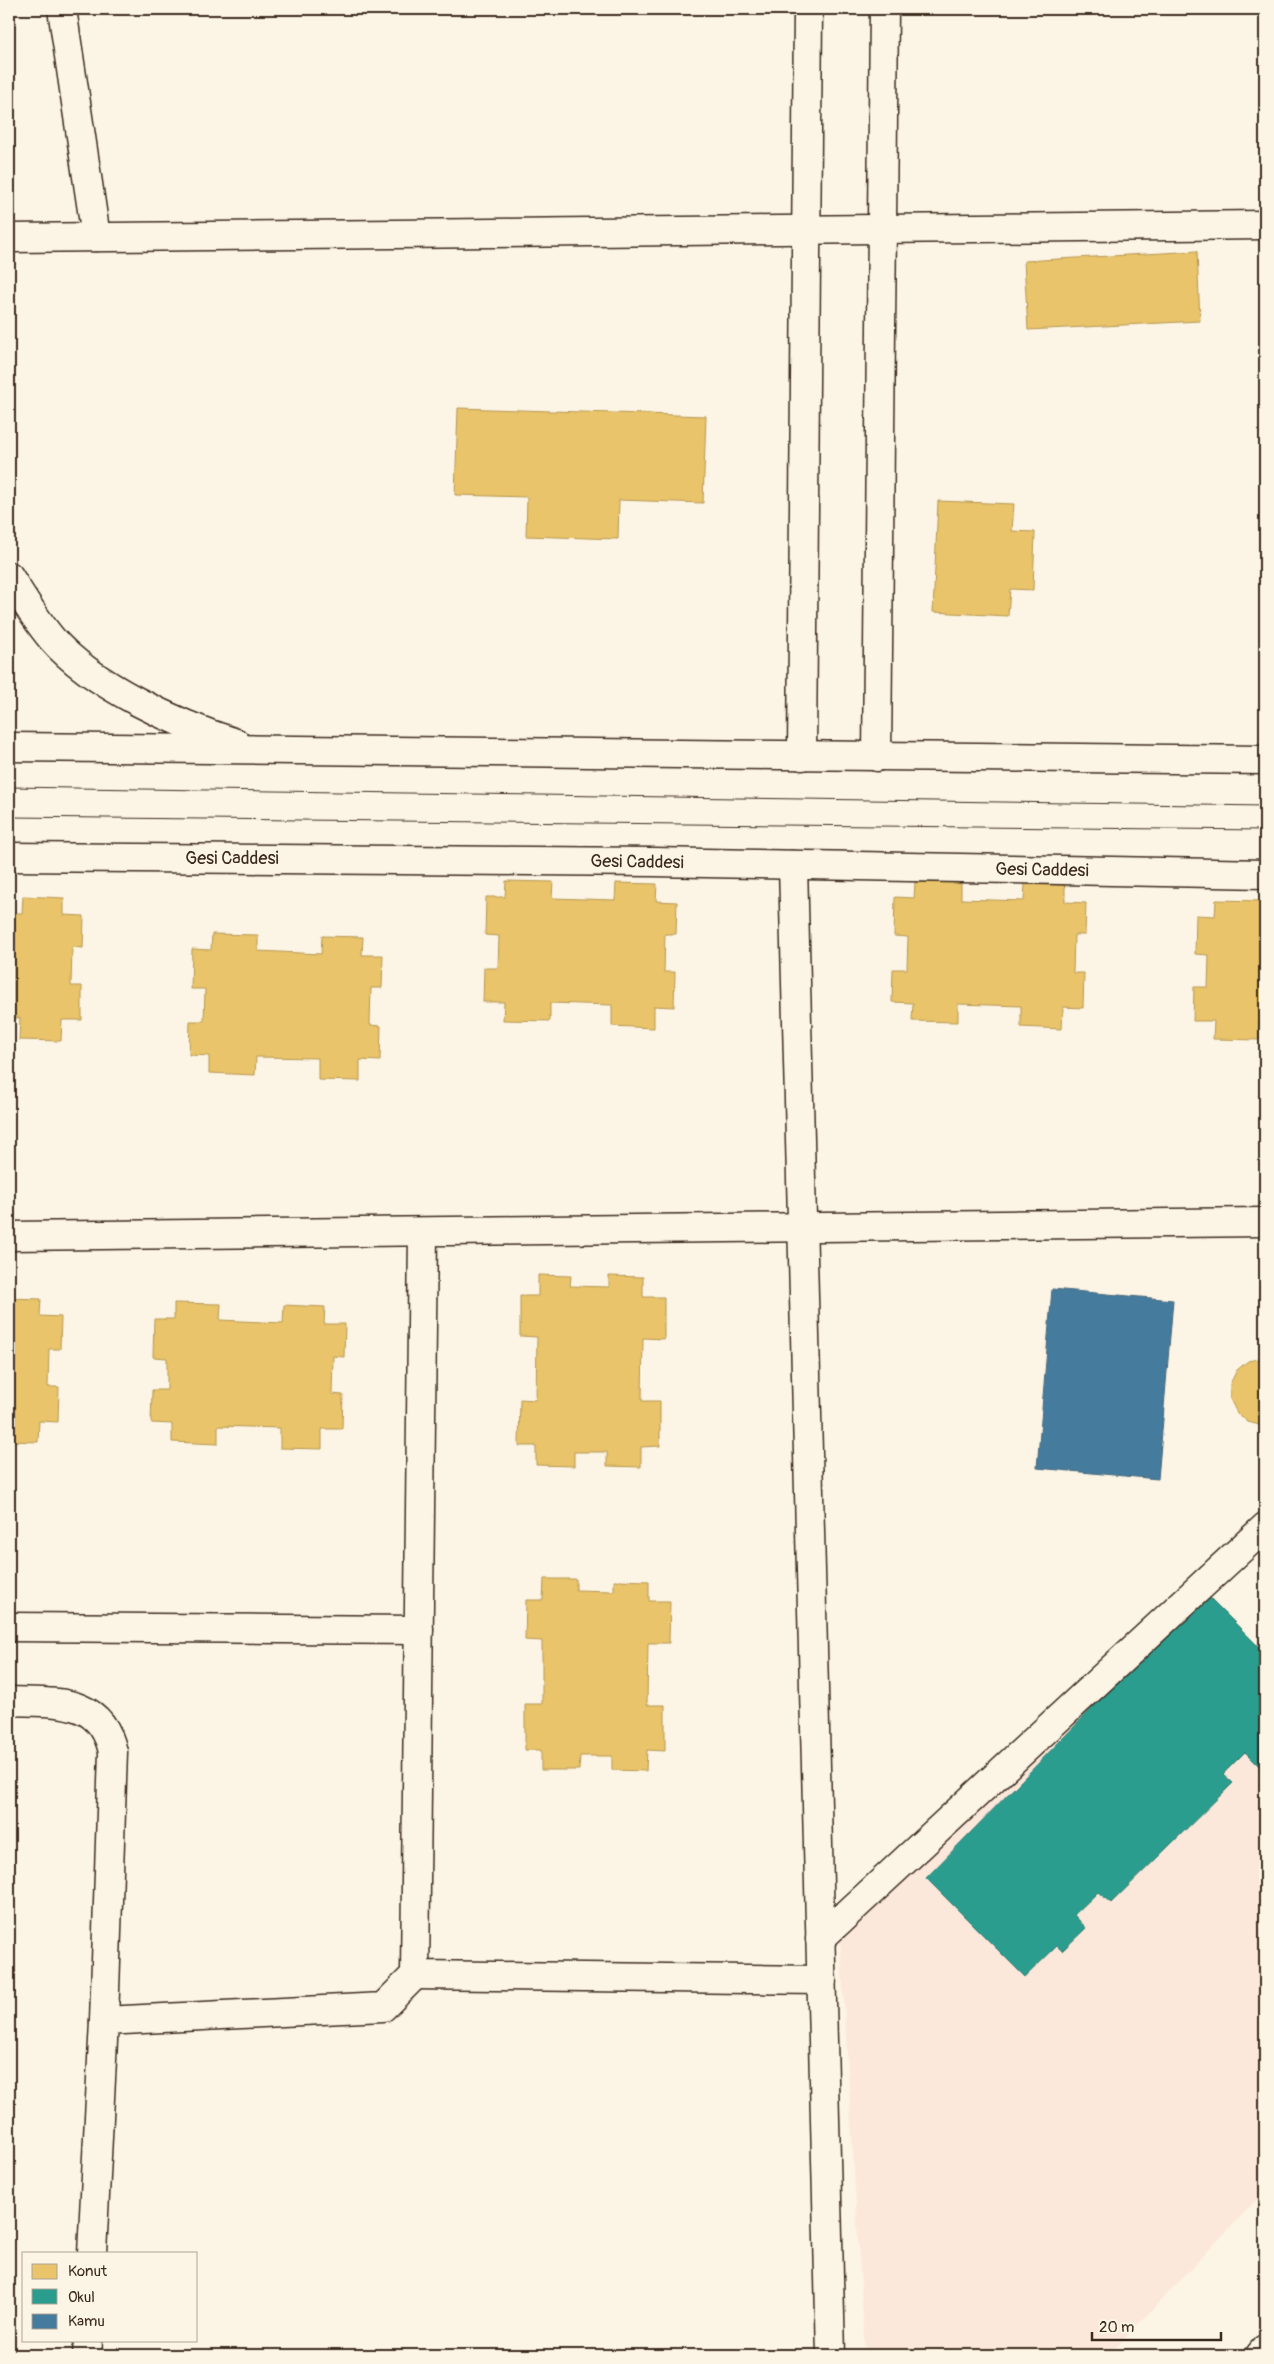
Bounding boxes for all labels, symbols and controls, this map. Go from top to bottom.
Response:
street label: Gesi Caddesi [185,847,279,870]
street label: Gesi Caddesi [590,850,684,874]
street label: Gesi Caddesi [995,858,1089,882]
legend [22,2252,198,2342]
text: Konut [68,2262,108,2281]
text: Okul [68,2288,95,2307]
scale bar [1092,2309,1220,2341]
text: Kamu [68,2312,105,2331]
text: 20 m [1099,2318,1134,2337]

